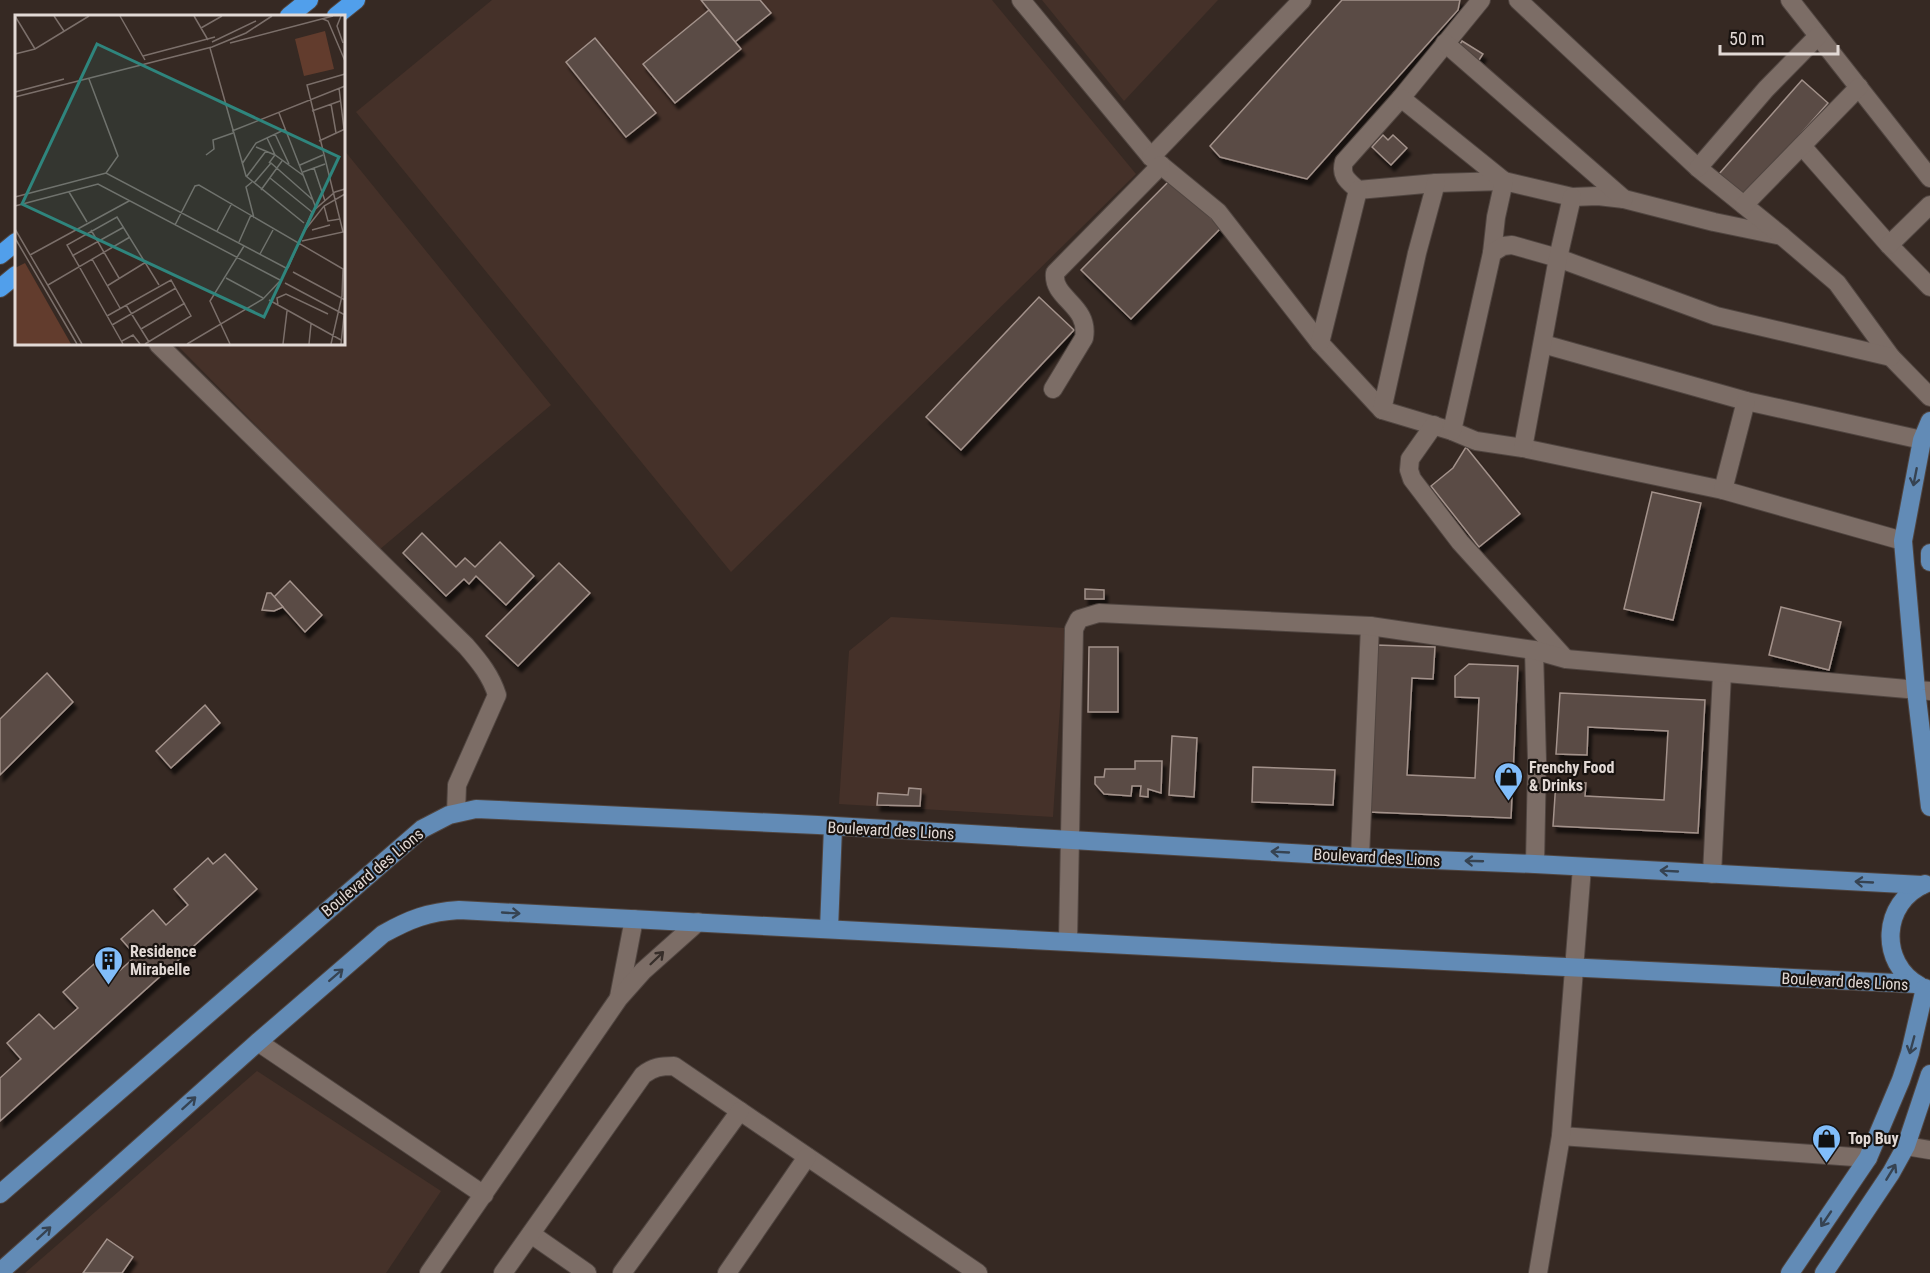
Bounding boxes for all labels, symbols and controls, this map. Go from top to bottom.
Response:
inset map [15,15,345,345]
scale bar [1720,18,1838,56]
text: 50 m [1729,28,1764,49]
one-way arrow [1909,467,1920,487]
place label: Frenchy Food & Drinks [1529,758,1615,795]
shop icon: Frenchy Food & Drinks [1492,760,1524,802]
street label: Boulevard des Lions [827,818,955,843]
street label: Boulevard des Lions [318,824,427,920]
street label: Boulevard des Lions [1313,845,1441,870]
one-way arrow [1270,847,1290,858]
one-way arrow [1465,856,1485,867]
one-way arrow [1660,866,1680,877]
one-way arrow [1854,876,1874,887]
one-way arrow [500,907,520,918]
place label: Residence Mirabelle [130,942,197,979]
building icon: Residence Mirabelle [93,944,125,986]
one-way arrow [649,951,664,966]
one-way arrow [328,968,343,982]
street label: Boulevard des Lions [1781,969,1909,994]
one-way arrow [1905,1035,1917,1054]
one-way arrow [181,1096,196,1110]
shop icon: Top Buy [1811,1122,1843,1164]
place label: Top Buy [1848,1129,1899,1148]
one-way arrow [1886,1164,1898,1181]
one-way arrow [1820,1210,1832,1227]
one-way arrow [36,1226,51,1240]

